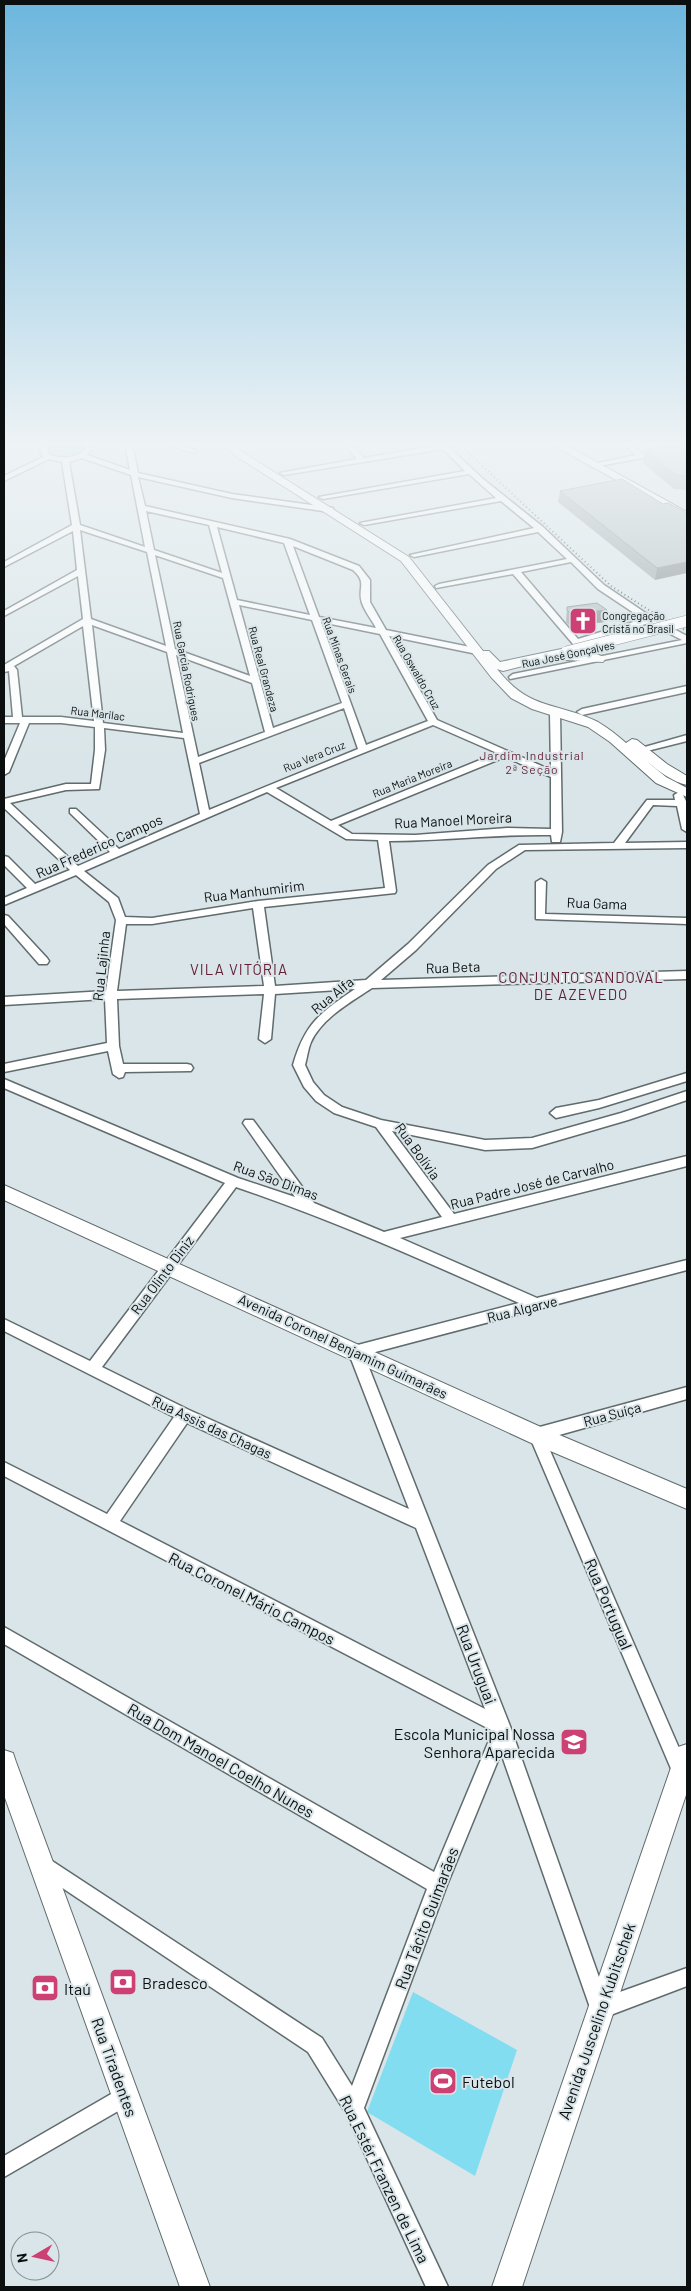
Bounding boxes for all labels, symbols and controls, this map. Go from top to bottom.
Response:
church icon: Congregação Cristã no Brasil [568,606,598,636]
place label: Congregação Cristã no Brasil [602,609,674,635]
street label: Rua Minas Gerais [320,615,360,695]
street label: Rua Garcia Rodrigues [171,620,203,722]
street label: Rua Real Grandeza [246,625,282,713]
street label: Rua Oswaldo Cruz [390,632,444,712]
street label: Rua José Gonçalves [520,638,616,670]
street label: Rua Marilac [70,703,126,723]
street label: Rua Vera Cruz [281,738,347,774]
district label: Jardim Industrial 2ª Seção [479,748,585,776]
street label: Rua Maria Moreira [370,756,454,800]
street label: Rua Manoel Moreira [394,808,512,832]
street label: Rua Frederico Campos [33,810,165,882]
street label: Rua Manhumirim [203,876,305,906]
street label: Rua Gama [567,893,627,913]
street label: Rua Lajinha [89,930,113,1002]
street label: Rua Beta [426,958,480,976]
district label: VILA VITÓRIA [190,960,288,978]
district label: CONJUNTO SANDOVAL DE AZEVEDO [498,968,664,1003]
street label: Rua Alfa [307,973,357,1017]
street label: Rua Bolívia [392,1119,444,1183]
street label: Rua Padre José de Carvalho [448,1155,616,1213]
street label: Rua São Dimas [231,1157,321,1203]
street label: Rua Olinto Diniz [127,1232,197,1318]
street label: Avenida Coronel Benjamim Guimarães [236,1290,451,1402]
street label: Rua Algarve [485,1292,559,1326]
street label: Rua Assis das Chagas [150,1392,275,1462]
street label: Rua Suíça [581,1398,643,1430]
street label: Rua Coronel Mário Campos [166,1548,338,1648]
street label: Rua Portugual [581,1556,637,1652]
street label: Rua Uruguai [453,1621,501,1707]
street label: Rua Dom Manoel Coelho Nunes [124,1699,318,1821]
place label: Escola Municipal Nossa Senhora Aparecida [394,1724,555,1761]
school or university icon: Escola Municipal Nossa Senhora Aparecida [559,1727,589,1757]
street label: Rua Tácito Guimarães [390,1844,462,1992]
street label: Avenida Juscelino Kubitschek [553,1920,639,2122]
bank icon: Bradesco [108,1967,138,1997]
bank icon: Itaú [30,1973,60,2003]
place label: Bradesco [142,1973,208,1992]
place label: Itaú [64,1979,91,1998]
street label: Rua Tiradentes [88,2015,142,2119]
sports icon: Futebol [428,2066,458,2096]
place label: Futebol [462,2072,515,2091]
street label: Rua Estér Franzen de Lima [336,2092,434,2266]
north arrow [10,2231,60,2281]
text: N [13,2252,31,2264]

